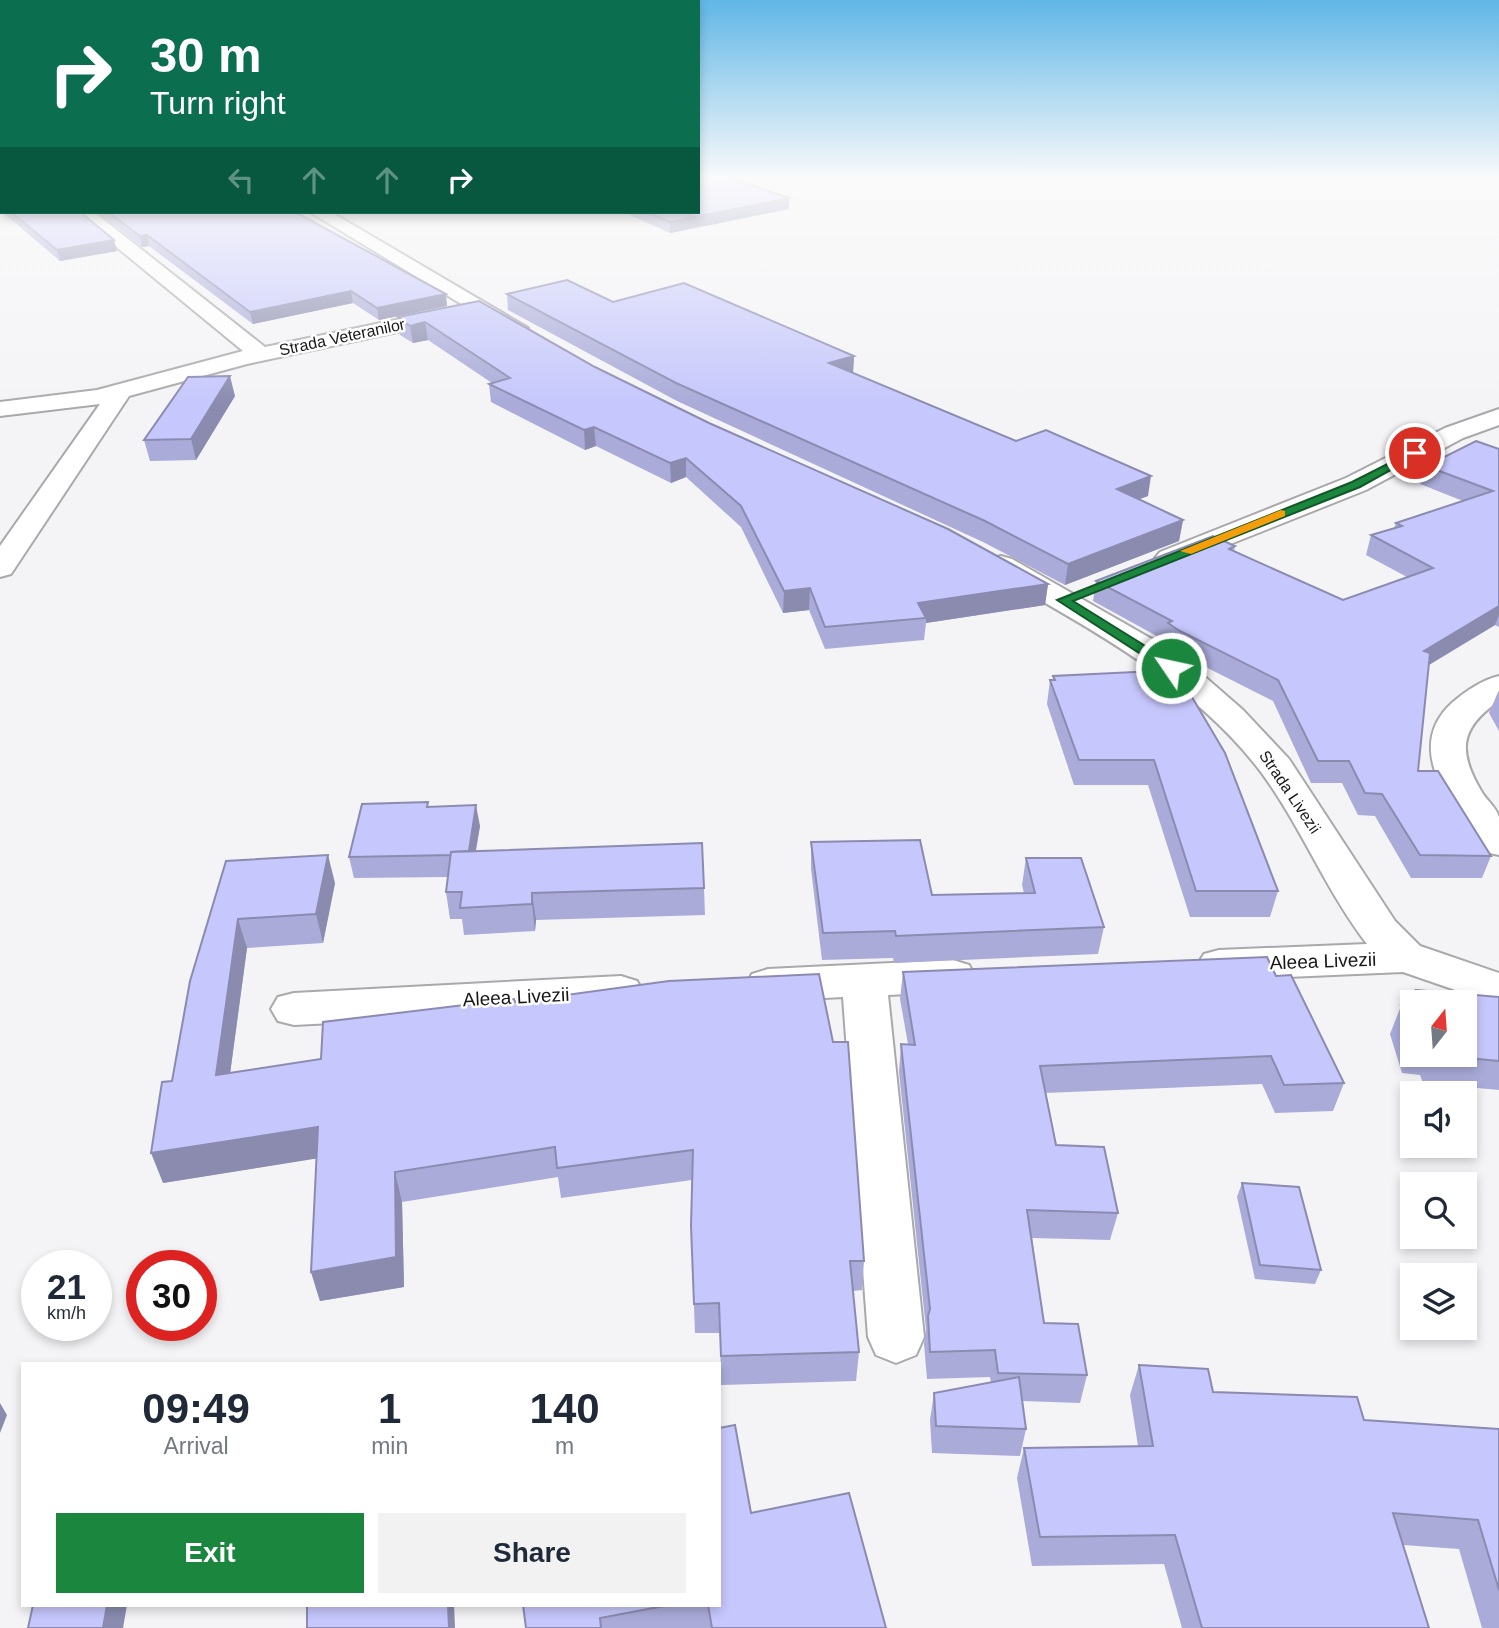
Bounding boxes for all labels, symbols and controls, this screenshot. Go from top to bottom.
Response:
icon: right [35,28,126,119]
text: 30 m [150,28,262,82]
text: Turn right [150,85,286,121]
icon: left [222,161,260,199]
icon: ahead [295,161,333,199]
icon: ahead [368,161,406,199]
icon: right [441,161,479,199]
street label: Strada Veteranilor [278,315,407,359]
pin [1385,423,1445,483]
icon: arrive [1396,434,1434,472]
position arrow [1134,631,1208,705]
street label: Strada Livezii [1256,747,1324,837]
street label: Aleea Livezii [1269,949,1377,973]
street label: Aleea Livezii [462,984,570,1010]
north arrow [1400,990,1477,1068]
map controls [1400,990,1477,1340]
button: sound [1400,1081,1477,1158]
button: search [1400,1172,1477,1249]
speed limit sign: 30 [126,1250,217,1341]
button: layers [1400,1263,1477,1340]
text: 21 [47,1267,86,1306]
text: km/h [47,1303,86,1323]
text: 09:49 [142,1385,250,1432]
text: 1 [378,1385,401,1432]
text: 140 [530,1385,600,1432]
text: Arrival [163,1433,229,1459]
text: min [371,1433,408,1459]
text: m [555,1433,574,1459]
button: Exit [56,1513,364,1593]
button: Share [378,1513,686,1593]

